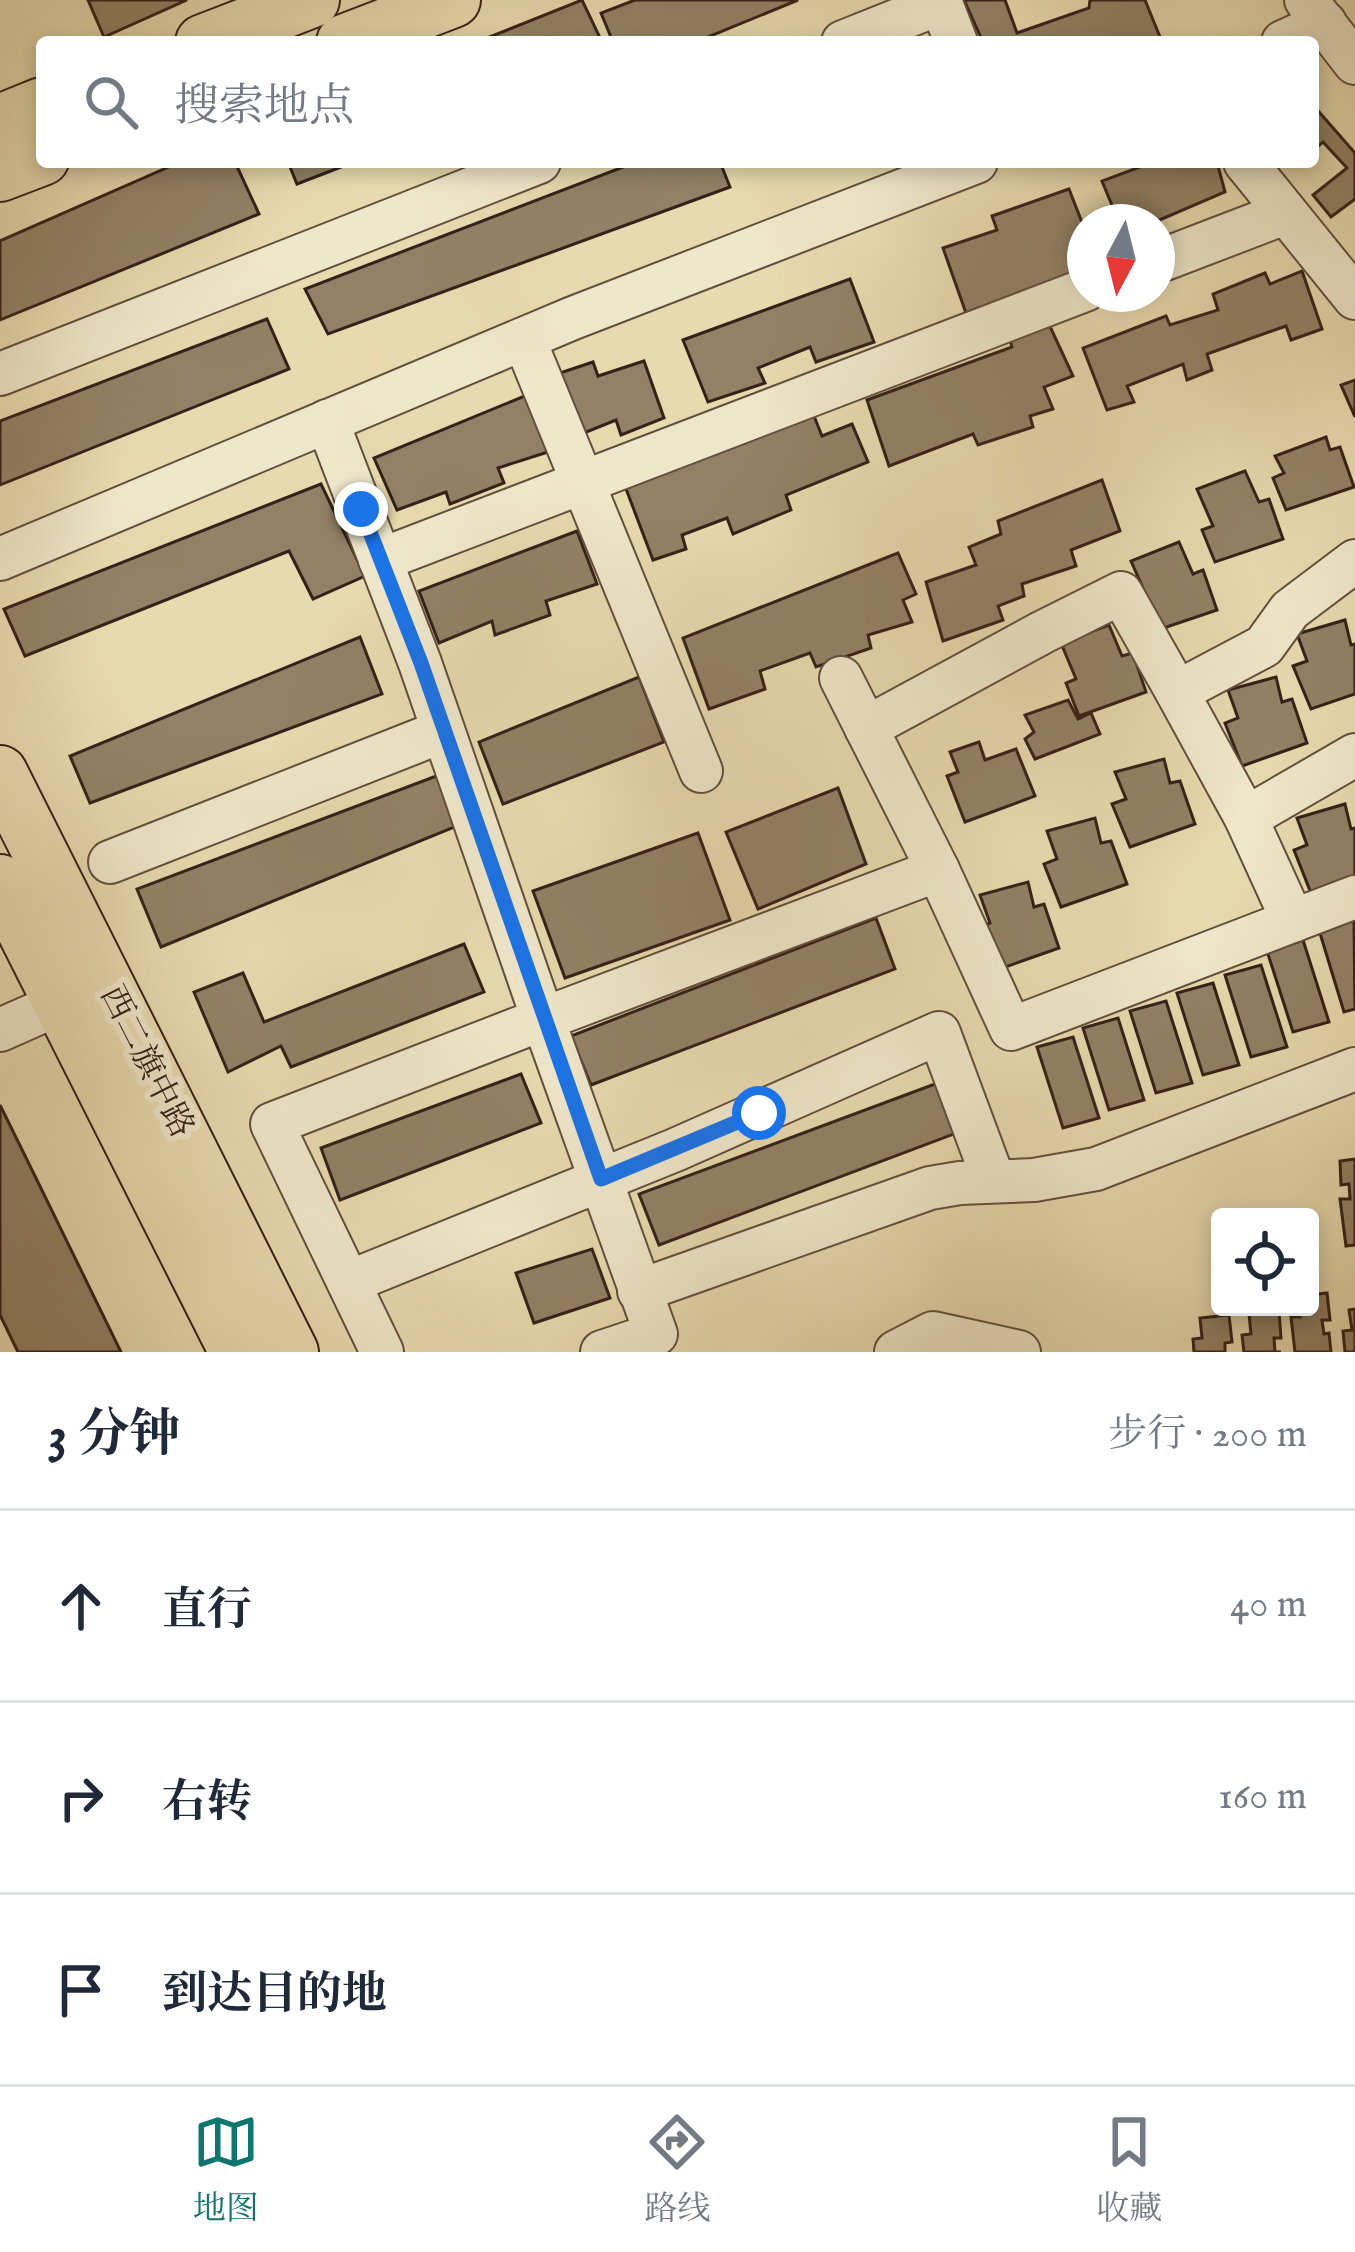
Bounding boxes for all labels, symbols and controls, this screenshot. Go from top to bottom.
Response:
search box [36,36,1319,168]
icon: search [78,69,144,135]
text: 搜索地点 [174,79,354,136]
north arrow [1067,204,1175,312]
route end [334,482,388,536]
street label: 西二旗中路 [90,979,202,1145]
route start [732,1086,786,1140]
map controls [1211,1208,1319,1316]
button: locate [1211,1208,1319,1316]
text: 3 分钟 [48,1404,180,1469]
text: 步行 · 200 m [1108,1411,1307,1460]
icon: ahead [48,1573,114,1639]
text: 40 m [1230,1581,1307,1630]
text: 直行 [162,1583,252,1640]
icon: right [48,1765,114,1831]
text: 160 m [1218,1773,1307,1822]
text: 右转 [162,1775,252,1832]
icon: arrive [48,1957,114,2023]
text: 到达目的地 [162,1967,387,2024]
tab: 地图 [193,2109,259,2231]
tab: 路线 [644,2109,710,2231]
tab: 收藏 [1096,2109,1162,2231]

